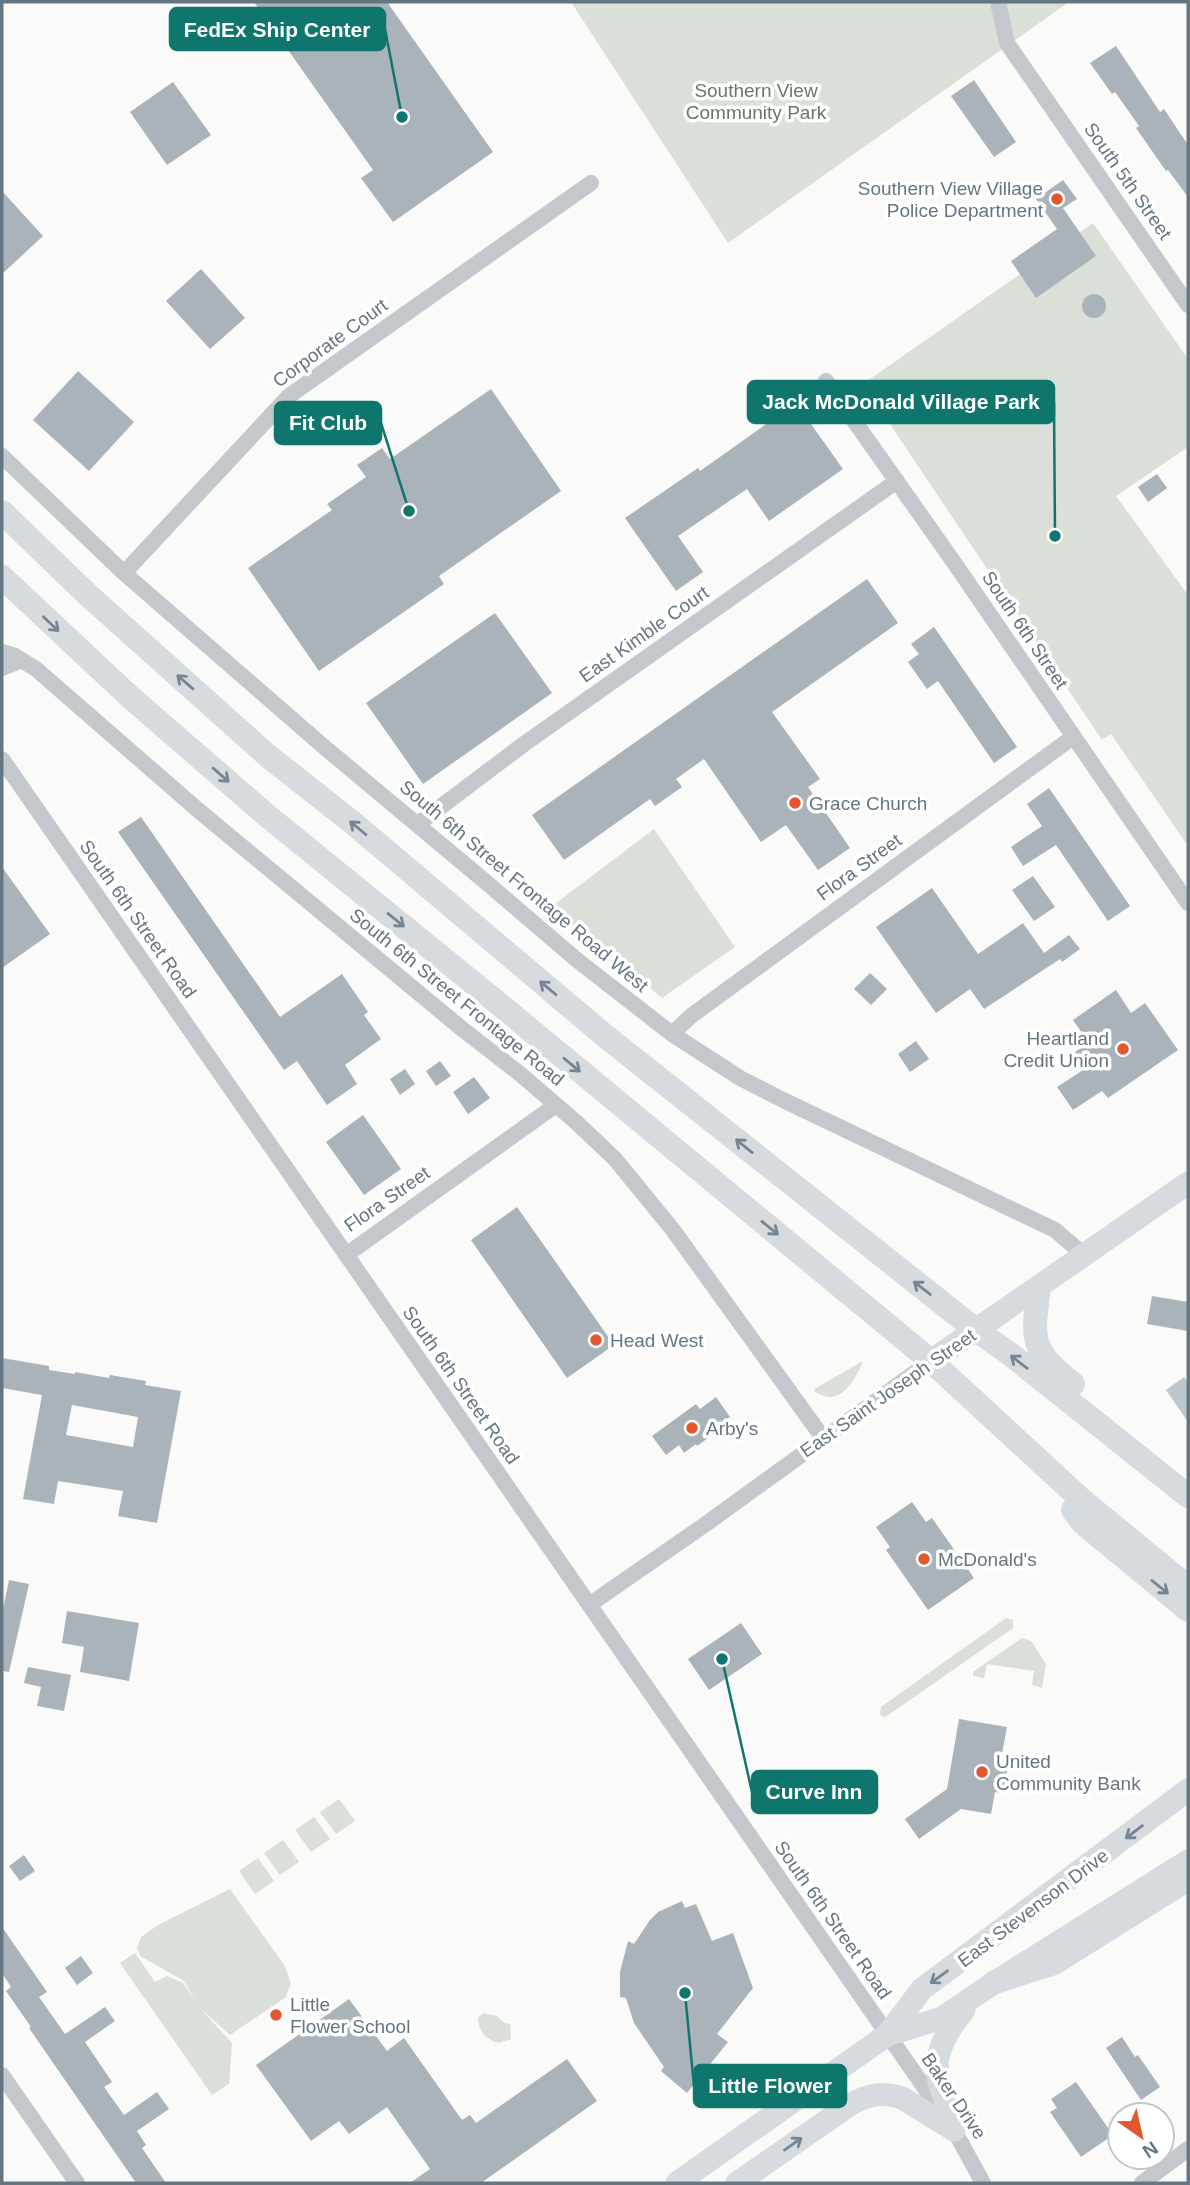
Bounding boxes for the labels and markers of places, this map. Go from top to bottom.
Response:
callout: FedEx Ship Center [170,8,385,50]
place label: Southern View Village Police Department [858,178,1044,221]
marker: Southern View Village Police Department [1049,191,1065,207]
callout: Jack McDonald Village Park [748,381,1054,423]
callout: Fit Club [275,402,381,444]
place label: Grace Church [809,793,927,814]
marker: Grace Church [787,795,803,811]
place label: Heartland Credit Union [1003,1028,1109,1071]
marker: Heartland Credit Union [1115,1041,1131,1057]
place label: Head West [610,1330,704,1351]
marker: Head West [588,1332,604,1348]
place label: Arby's [706,1418,758,1439]
marker: Arby's [684,1420,700,1436]
place label: McDonald's [938,1549,1037,1570]
marker: McDonald's [916,1551,932,1567]
place label: United Community Bank [996,1751,1141,1794]
marker: United Community Bank [974,1764,990,1780]
callout: Curve Inn [752,1771,877,1813]
place label: Little Flower School [290,1994,410,2037]
marker: Little Flower School [268,2007,284,2023]
callout: Little Flower [694,2065,846,2107]

